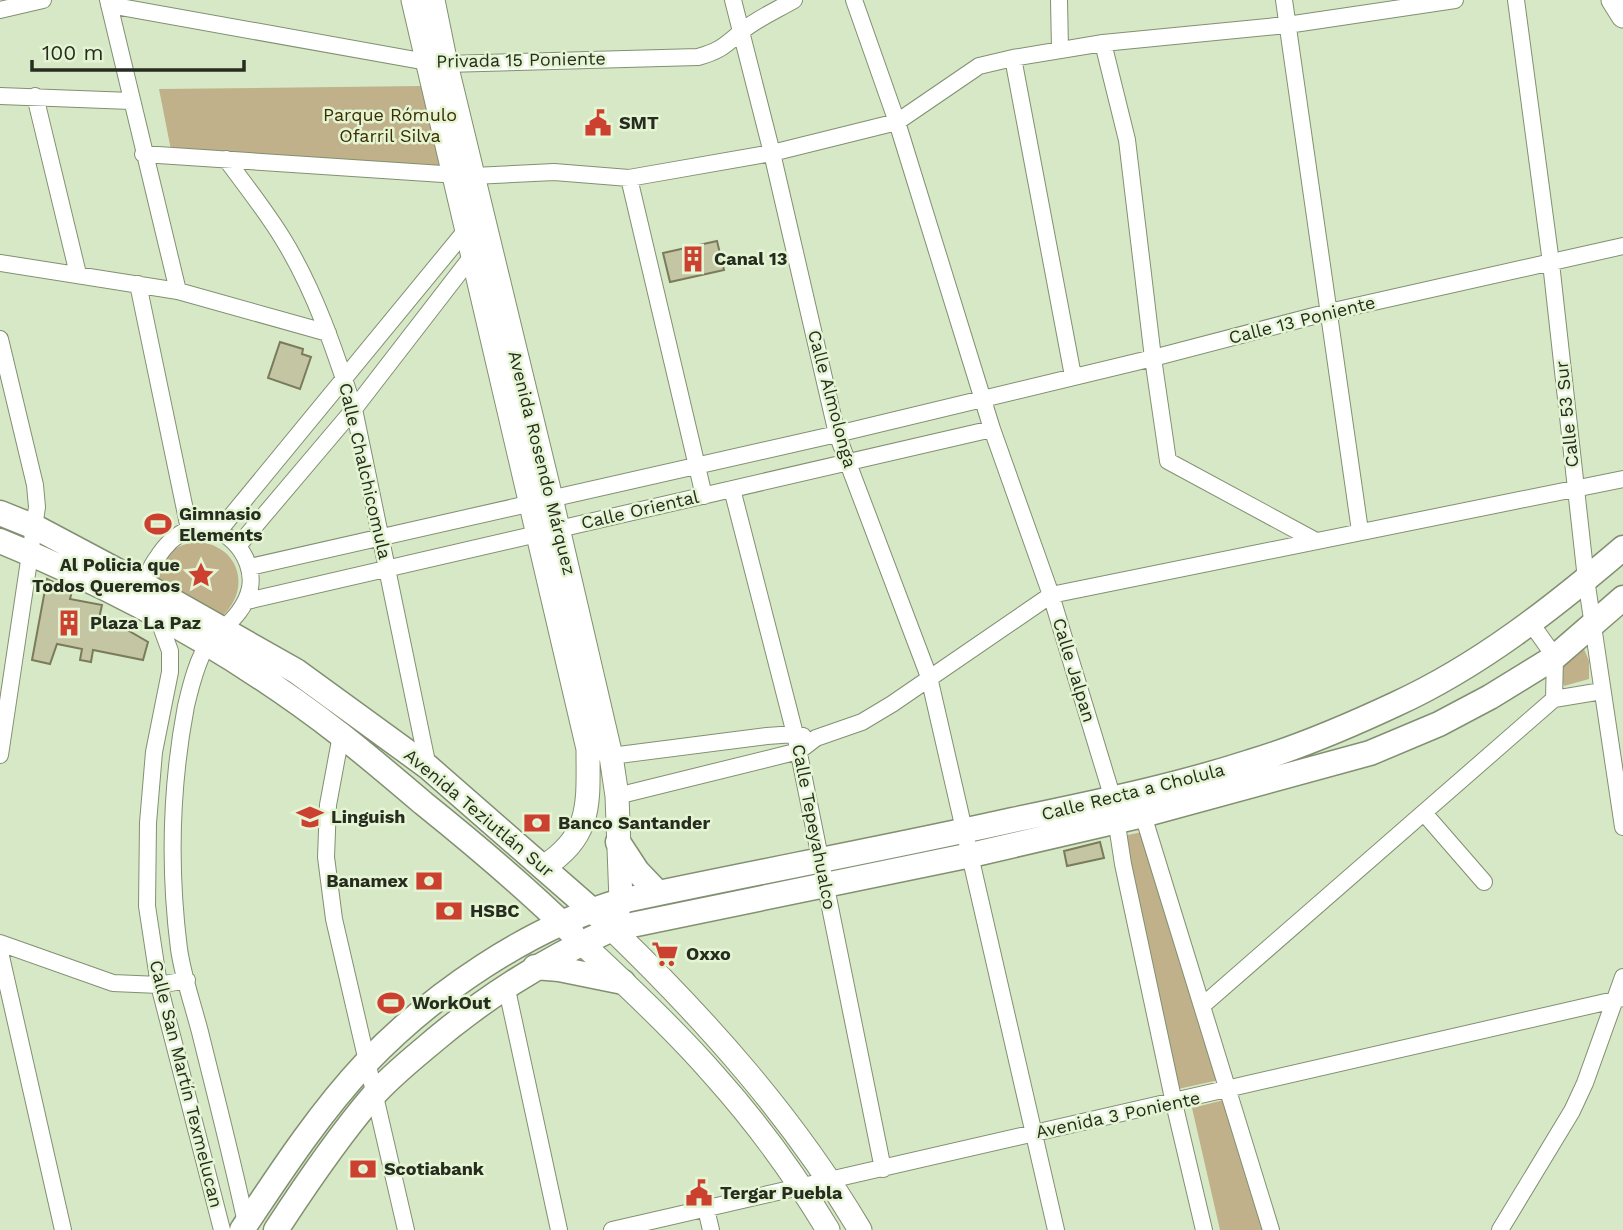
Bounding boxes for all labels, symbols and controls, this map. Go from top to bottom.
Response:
scale bar [32,28,243,72]
text: 100 m [42,40,104,65]
street label: Privada 15 Poniente [436,48,606,71]
park label: Parque Rómulo Ofarril Silva [323,104,457,146]
public building icon: SMT [583,108,613,138]
place label: SMT [619,112,659,133]
building icon: Canal 13 [678,244,708,274]
place label: Canal 13 [714,248,787,269]
street label: Calle 13 Poniente [1226,291,1377,348]
street label: Calle Almolonga [804,328,861,470]
street label: Avenida Rosendo Márquez [504,348,581,577]
street label: Calle 53 Sur [1550,360,1583,468]
street label: Calle Chalchicomula [335,381,396,561]
street label: Calle Oriental [579,486,701,533]
place label: Gimnasio Elements [179,503,263,545]
sports icon: Gimnasio Elements [143,509,173,539]
place label: Al Policia que Todos Queremos [32,554,180,596]
place icon: Al Policia que Todos Queremos [186,560,216,590]
building icon: Plaza La Paz [54,608,84,638]
place label: Plaza La Paz [90,612,201,633]
street label: Calle Jalpan [1049,615,1100,724]
street label: Calle Tepeyahualco [788,742,841,911]
street label: Avenida Teziutlán Sur [400,744,558,881]
street label: Calle Recta a Cholula [1039,759,1227,824]
school or university icon: Linguish [295,802,325,832]
place label: Linguish [331,806,405,827]
bank icon: Banco Santander [522,808,552,838]
place label: Banco Santander [558,812,710,833]
bank icon: Banamex [414,866,444,896]
place label: Banamex [326,870,408,891]
bank icon: HSBC [434,896,464,926]
place label: HSBC [470,900,520,921]
supermarket icon: Oxxo [650,939,680,969]
place label: Oxxo [686,943,731,964]
street label: Calle San Martín Texmelucan [146,958,227,1210]
sports icon: WorkOut [376,988,406,1018]
place label: WorkOut [412,992,491,1013]
street label: Avenida 3 Poniente [1034,1087,1202,1142]
bank icon: Scotiabank [348,1154,378,1184]
place label: Scotiabank [384,1158,485,1179]
public building icon: Tergar Puebla [684,1178,714,1208]
place label: Tergar Puebla [720,1182,843,1203]

